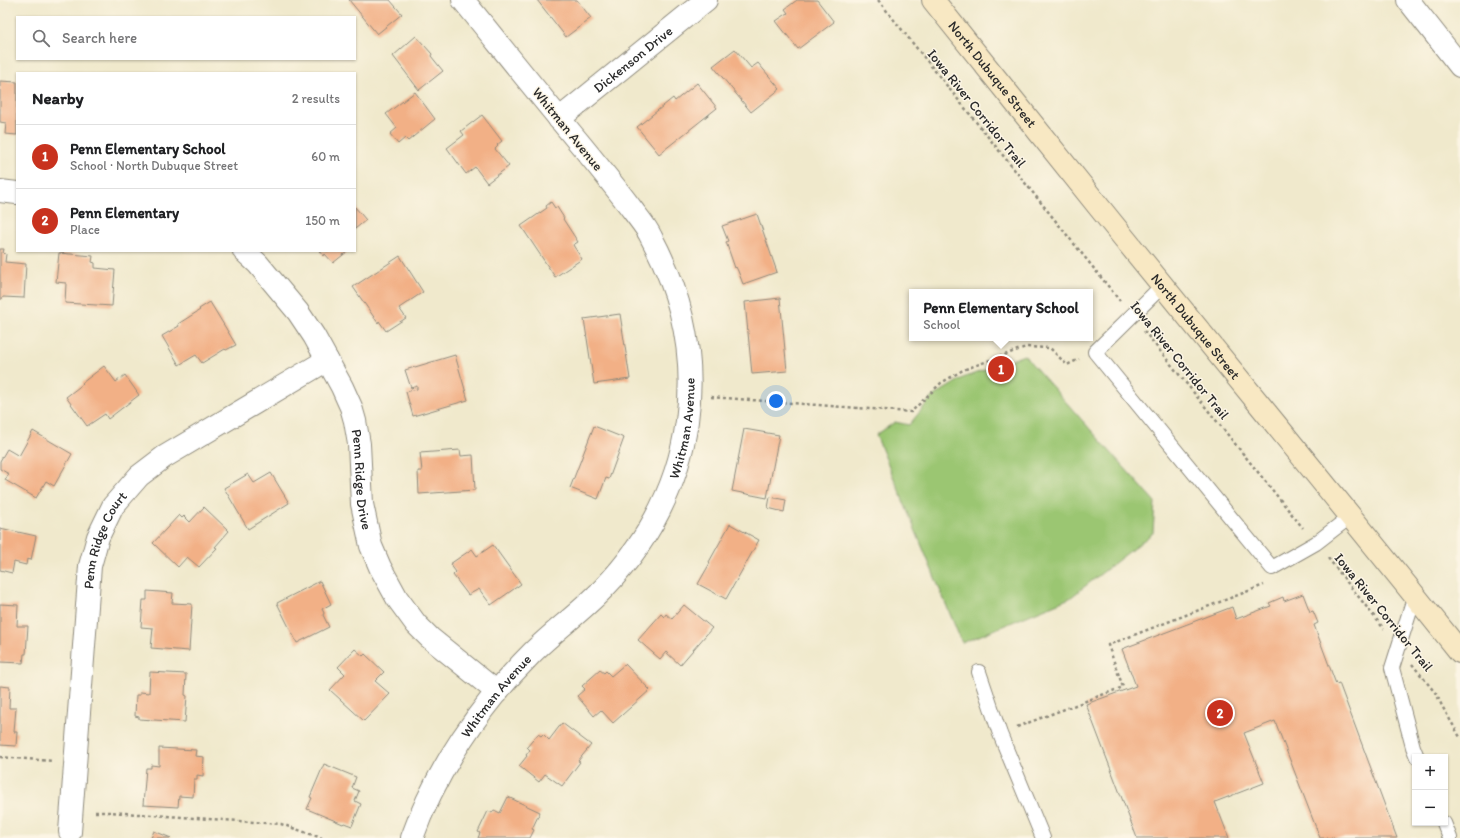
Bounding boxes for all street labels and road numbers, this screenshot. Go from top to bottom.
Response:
street label: North Dubuque Street [944,18,1040,131]
street label: Dickenson Drive [590,22,676,97]
street label: Iowa River Corridor Trail [924,46,1030,171]
street label: Whitman Avenue [529,84,607,175]
street label: North Dubuque Street [1147,270,1244,383]
street label: Iowa River Corridor Trail [1127,298,1233,423]
street label: Whitman Avenue [665,377,699,481]
street label: Penn Ridge Drive [348,428,375,532]
street label: Penn Ridge Court [80,488,131,589]
street label: Iowa River Corridor Trail [1331,550,1437,675]
street label: Whitman Avenue [457,651,535,741]

